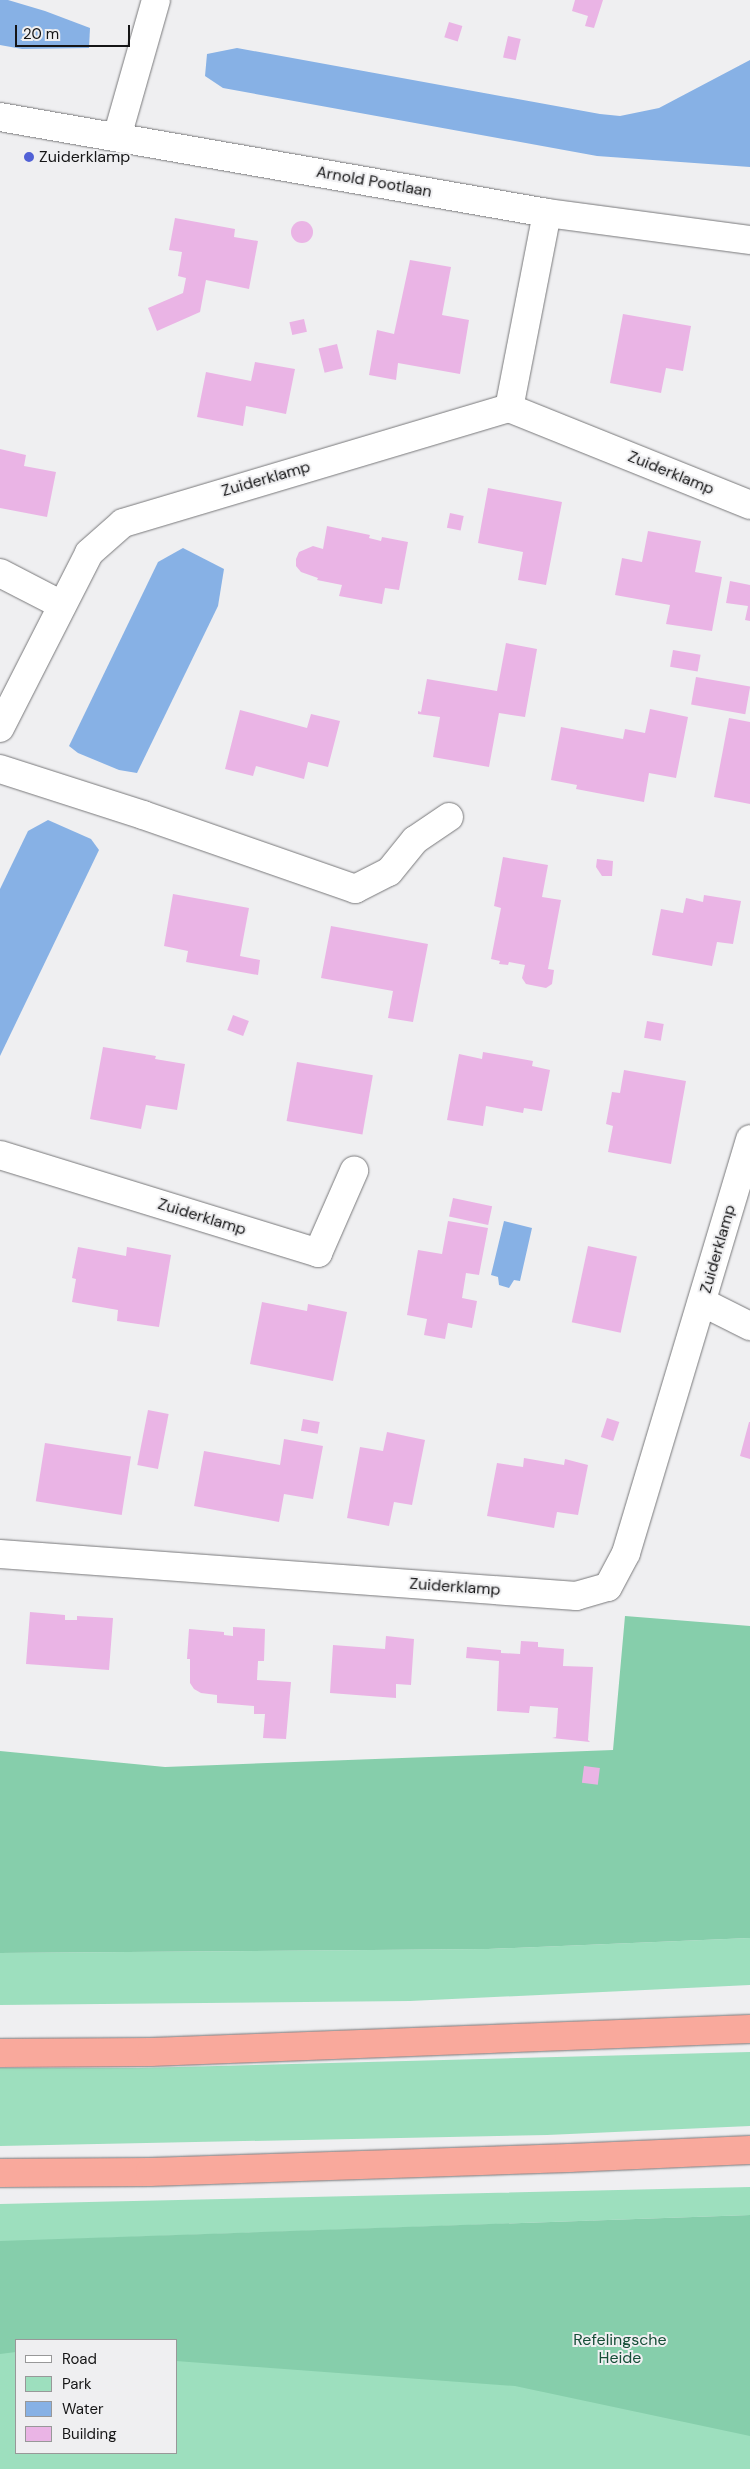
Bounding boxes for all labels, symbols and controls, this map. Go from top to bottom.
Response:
scale bar [18,15,132,47]
text: 20 m [23,24,59,44]
place label: Zuiderklamp [39,147,130,167]
marker: Zuiderklamp [23,151,35,163]
street label: Arnold Pootlaan [315,162,433,202]
street label: Zuiderklamp [625,447,717,499]
street label: Zuiderklamp [219,457,313,501]
street label: Zuiderklamp [156,1194,248,1240]
street label: Zuiderklamp [696,1202,740,1296]
street label: Zuiderklamp [409,1574,501,1600]
park label: Refelingsche Heide [573,2330,667,2368]
legend [15,2339,178,2454]
text: Road [62,2349,97,2369]
text: Park [62,2374,92,2394]
text: Water [62,2399,103,2419]
text: Building [62,2424,117,2444]

